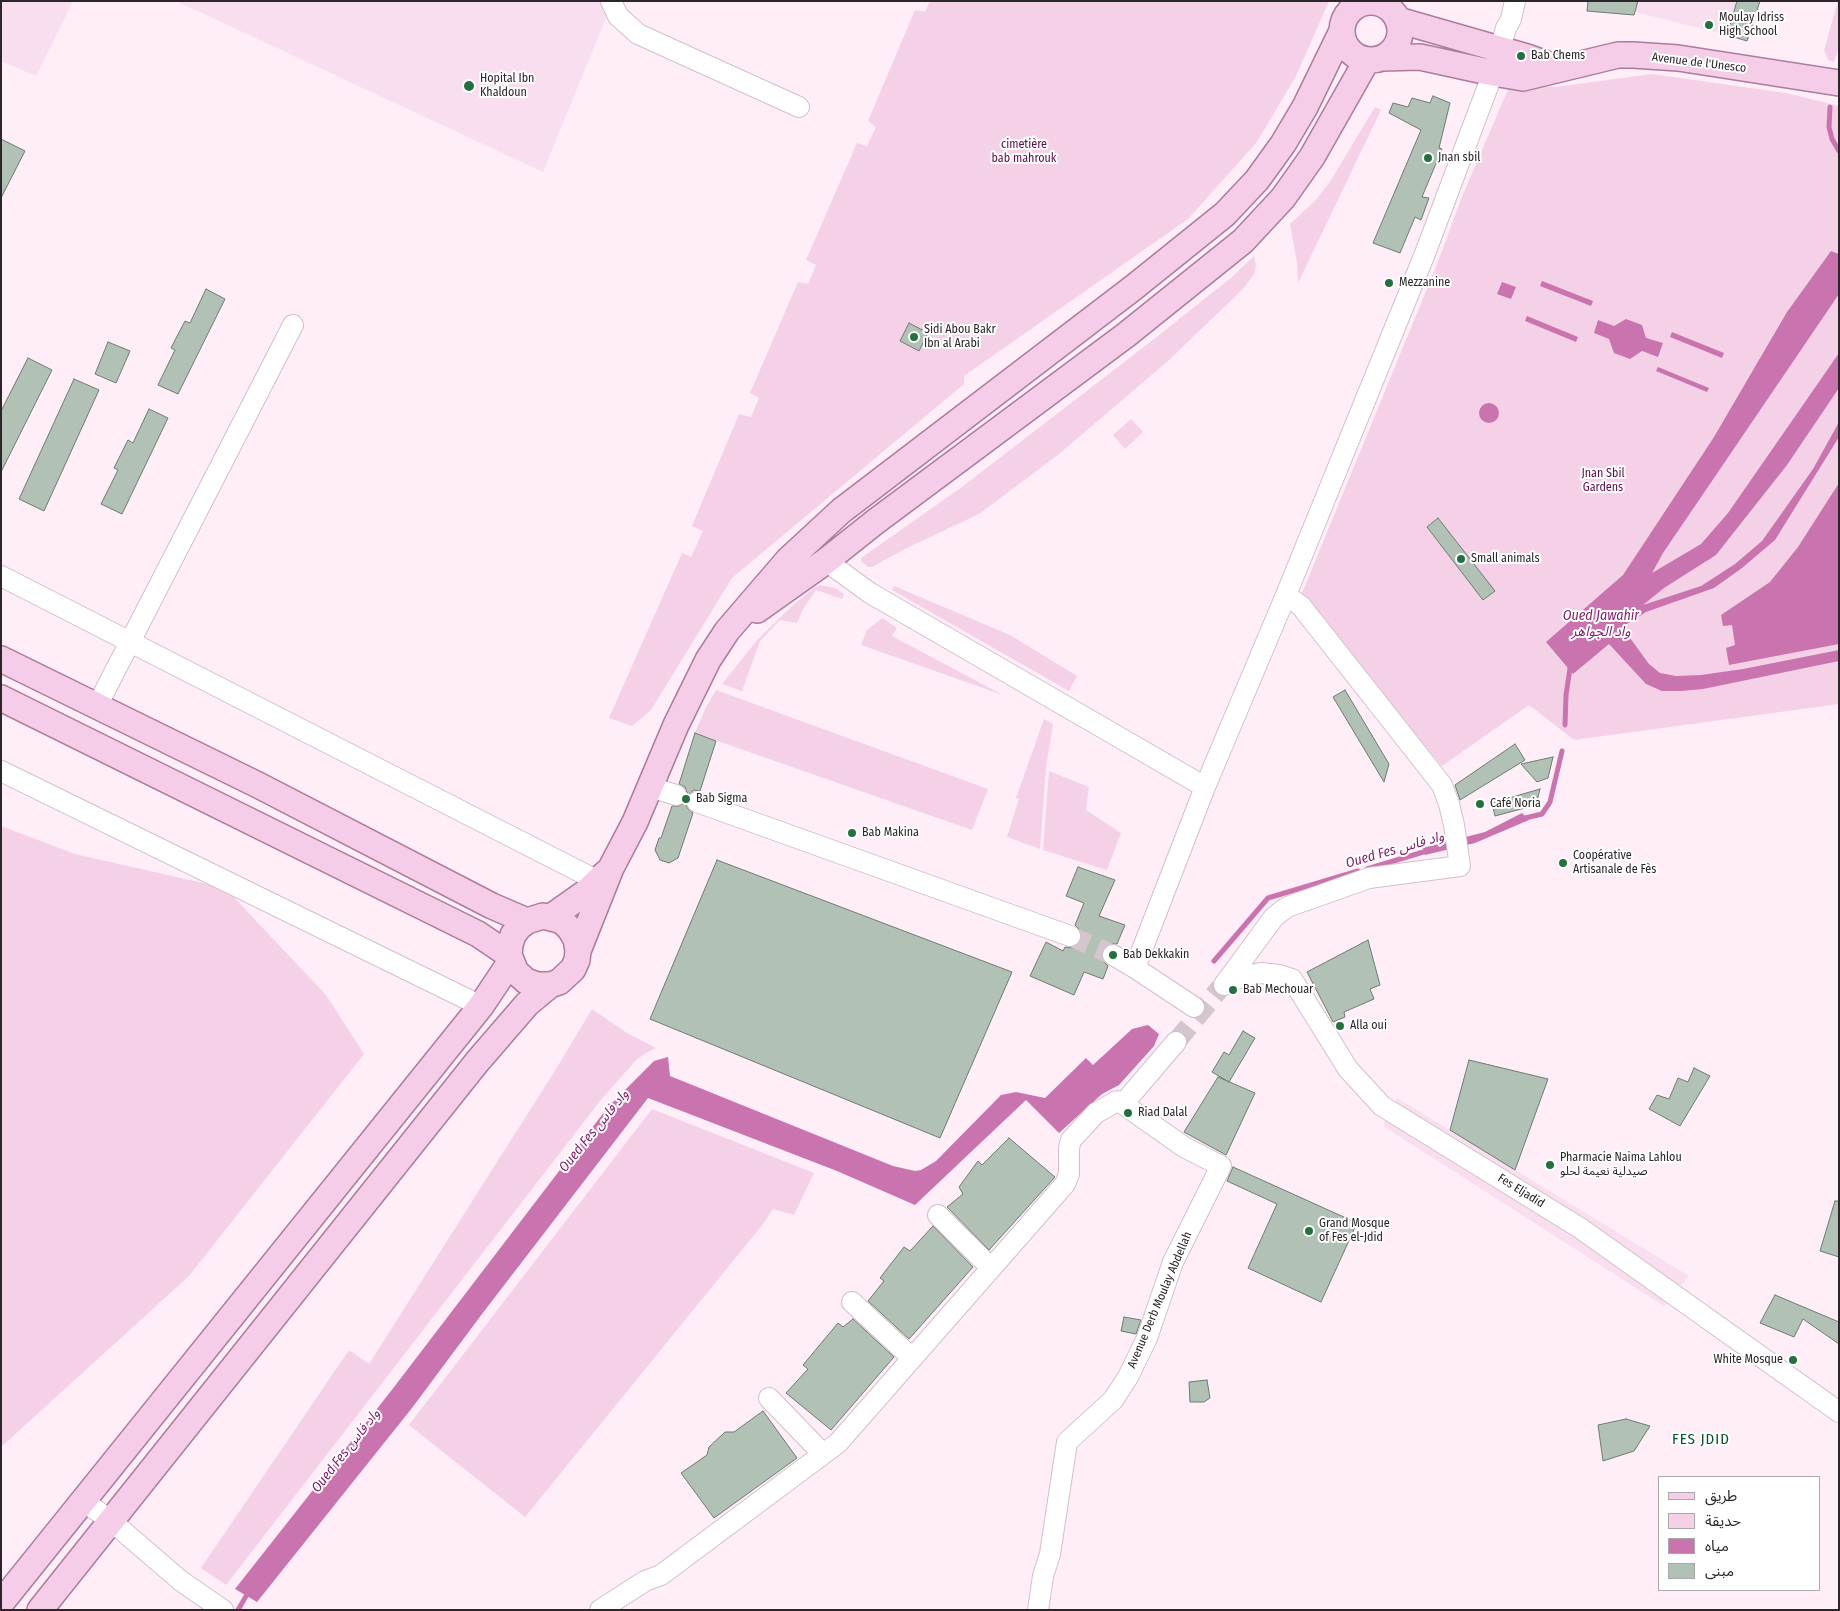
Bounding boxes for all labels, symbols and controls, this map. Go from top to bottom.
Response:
place label: Moulay Idriss High School [1719,11,1784,39]
marker: Moulay Idriss High School [1703,19,1715,31]
place label: Bab Chems [1531,49,1585,63]
marker: Bab Chems [1515,50,1527,62]
street label: Avenue de l'Unesco [1651,50,1747,76]
place label: Hopital Ibn Khaldoun [480,72,534,100]
marker: Hopital Ibn Khaldoun [462,79,476,93]
park label: cimetière bab mahrouk [992,138,1056,166]
place label: Jnan sbil [1438,151,1480,165]
marker: Jnan sbil [1422,152,1434,164]
place label: Mezzanine [1399,276,1450,290]
marker: Mezzanine [1383,277,1395,289]
place label: Sidi Abou Bakr Ibn al Arabi [924,323,996,351]
marker: Sidi Abou Bakr Ibn al Arabi [908,331,920,343]
park label: Jnan Sbil Gardens [1581,467,1625,495]
place label: Small animals [1471,552,1540,566]
marker: Small animals [1455,553,1467,565]
water label: Oued Jawahir واد الجواهر [1563,608,1639,640]
place label: Bab Sigma [696,792,747,806]
marker: Bab Sigma [680,793,692,805]
place label: Café Noria [1490,797,1541,811]
marker: Café Noria [1474,798,1486,810]
place label: Bab Makina [862,826,919,840]
marker: Bab Makina [846,827,858,839]
water label: Oued Fes واد فاس [1344,828,1446,872]
place label: Coopérative Artisanale de Fès [1573,849,1656,877]
marker: Coopérative Artisanale de Fès [1557,857,1569,869]
place label: Bab Dekkakin [1123,948,1189,962]
marker: Bab Dekkakin [1107,949,1119,961]
place label: Bab Mechouar [1243,983,1313,997]
marker: Bab Mechouar [1227,984,1239,996]
place label: Alla oui [1350,1019,1387,1033]
marker: Alla oui [1334,1020,1346,1032]
water label: Oued Fes واد فاس [556,1086,632,1176]
place label: Riad Dalal [1138,1106,1187,1120]
marker: Riad Dalal [1122,1107,1134,1119]
place label: Pharmacie Naima Lahlou صيدلية نعيمة لحلو [1560,1151,1682,1179]
marker: Pharmacie Naima Lahlou صيدلية نعيمة لحلو [1544,1159,1556,1171]
street label: Fes Eljadid [1495,1171,1547,1211]
place label: Grand Mosque of Fes el-Jdid [1319,1217,1390,1245]
marker: Grand Mosque of Fes el-Jdid [1303,1225,1315,1237]
street label: Avenue Derb Moulay Abdellah [1125,1230,1195,1370]
place label: White Mosque [1714,1353,1783,1367]
marker: White Mosque [1787,1354,1799,1366]
water label: Oued Fes واد فاس [308,1406,384,1496]
district label: FES JDID [1671,1431,1731,1449]
legend [1658,1476,1820,1591]
text: طريق [1705,1487,1737,1505]
text: حديقة [1705,1512,1741,1530]
text: مياه [1705,1537,1729,1555]
text: مبنى [1705,1562,1734,1580]

